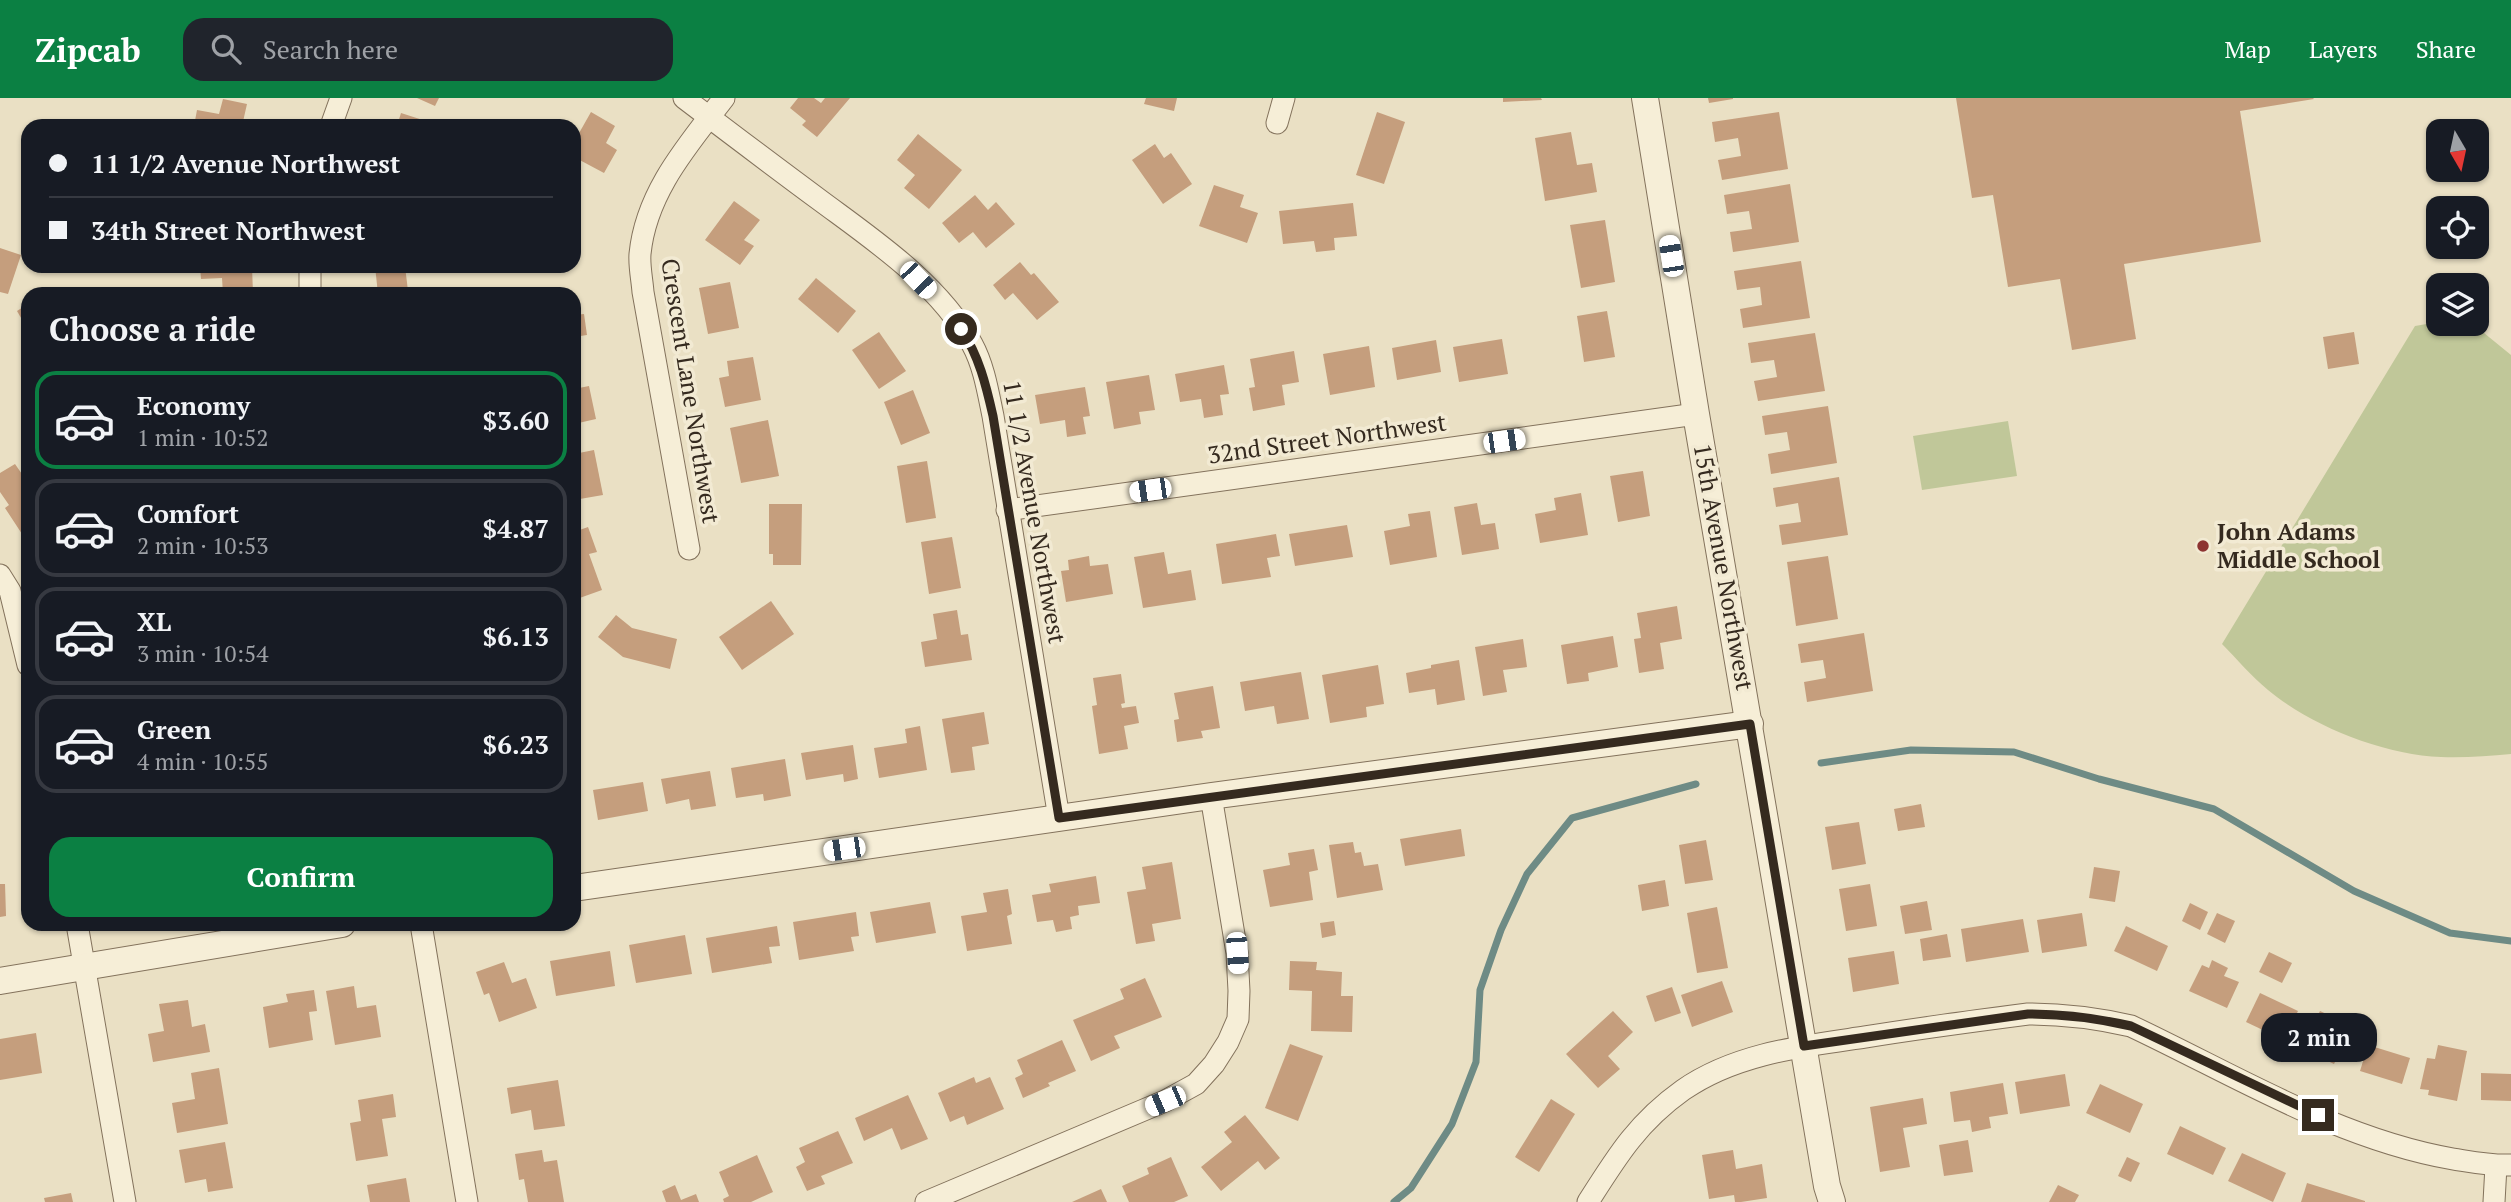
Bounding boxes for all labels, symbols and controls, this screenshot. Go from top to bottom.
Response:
search box [183,18,673,81]
text: Zipcab [35,28,141,71]
icon: search [207,30,245,68]
text: Search here [263,32,398,66]
text: Map [2224,33,2271,65]
text: Layers [2309,33,2378,65]
text: Share [2416,33,2476,65]
north arrow [2426,119,2488,182]
map controls [2426,119,2489,336]
text: 11 1/2 Avenue Northwest [91,146,400,180]
button: locate [2426,196,2489,259]
text: 34th Street Northwest [91,213,365,247]
car [1658,234,1685,278]
street label: Crescent Lane Northwest [654,256,728,526]
car [896,258,941,302]
button: layers [2426,273,2489,336]
text: Choose a ride [49,308,256,350]
route start [945,313,977,345]
street label: 11 1/2 Avenue Northwest [996,378,1074,646]
text: Economy [137,388,250,422]
icon: car [53,389,116,452]
text: $3.60 [483,403,549,437]
street label: 32nd Street Northwest [1206,405,1448,471]
text: 1 min · 10:52 [137,422,269,453]
car [1482,428,1527,454]
street label: 15th Avenue Northwest [1687,441,1761,693]
car [1128,477,1173,503]
text: Comfort [137,496,239,530]
icon: car [53,497,116,560]
text: $4.87 [483,511,549,545]
place label: John Adams Middle School [2217,515,2380,575]
text: 2 min · 10:53 [137,530,269,561]
marker: John Adams Middle School [2195,538,2211,554]
text: XL [137,604,171,638]
icon: car [53,605,116,668]
text: $6.13 [483,619,549,653]
text: 3 min · 10:54 [137,638,269,669]
text: Green [137,712,211,746]
icon: car [53,713,116,776]
text: $6.23 [483,727,549,761]
text: 4 min · 10:55 [137,746,269,777]
car [822,836,867,862]
button: Confirm [49,837,553,917]
car [1226,931,1249,975]
callout: 2 min [2260,1014,2376,1062]
text: 2 min [2288,1022,2350,1053]
car [1142,1083,1189,1119]
route end [2302,1099,2334,1131]

